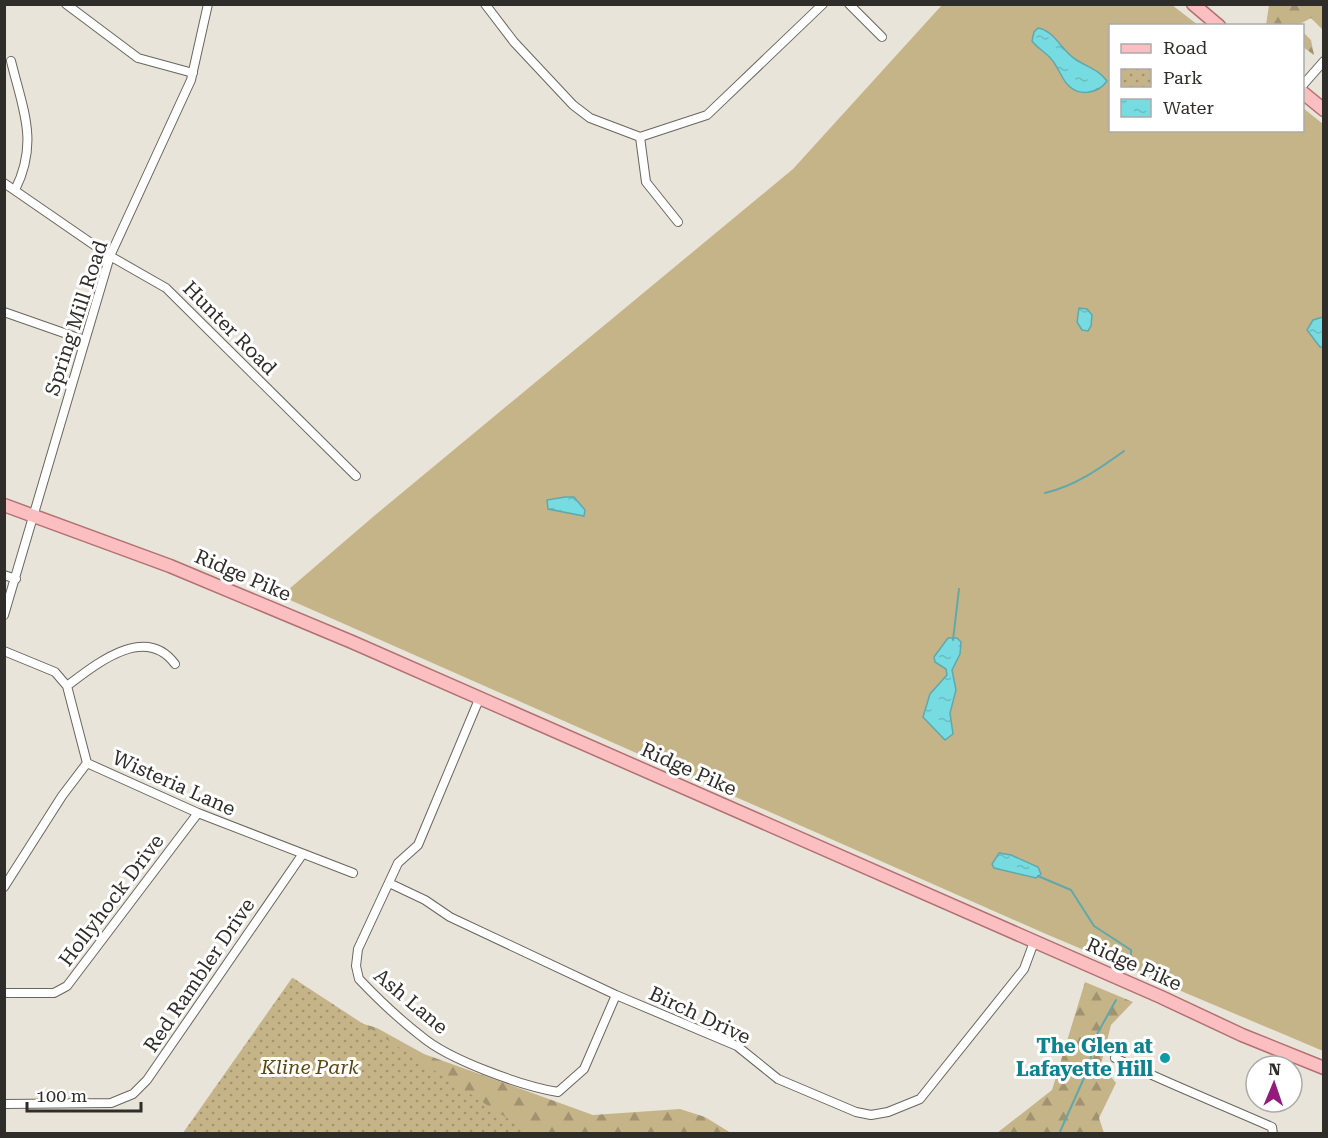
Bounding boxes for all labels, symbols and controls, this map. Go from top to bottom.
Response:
legend [1109,24,1304,132]
text: Road [1163,37,1208,58]
text: Park [1163,67,1203,88]
text: Water [1163,97,1214,118]
street label: Spring Mill Road [40,237,112,398]
street label: Hunter Road [178,276,282,380]
street label: Ridge Pike [191,544,295,606]
street label: Ridge Pike [637,737,741,801]
street label: Wisteria Lane [109,745,239,821]
street label: Hollyhock Drive [53,829,169,971]
street label: Red Rambler Drive [139,893,259,1057]
street label: Ridge Pike [1082,932,1186,996]
street label: Ash Lane [369,963,453,1039]
street label: Birch Drive [645,981,755,1049]
place label: The Glen at Lafayette Hill [1016,1034,1153,1081]
marker: The Glen at Lafayette Hill [1158,1051,1172,1065]
north arrow [1244,1054,1304,1114]
park label: Kline Park [260,1055,359,1079]
text: N [1268,1060,1281,1079]
scale bar [27,1075,141,1113]
text: 100 m [36,1085,87,1106]

